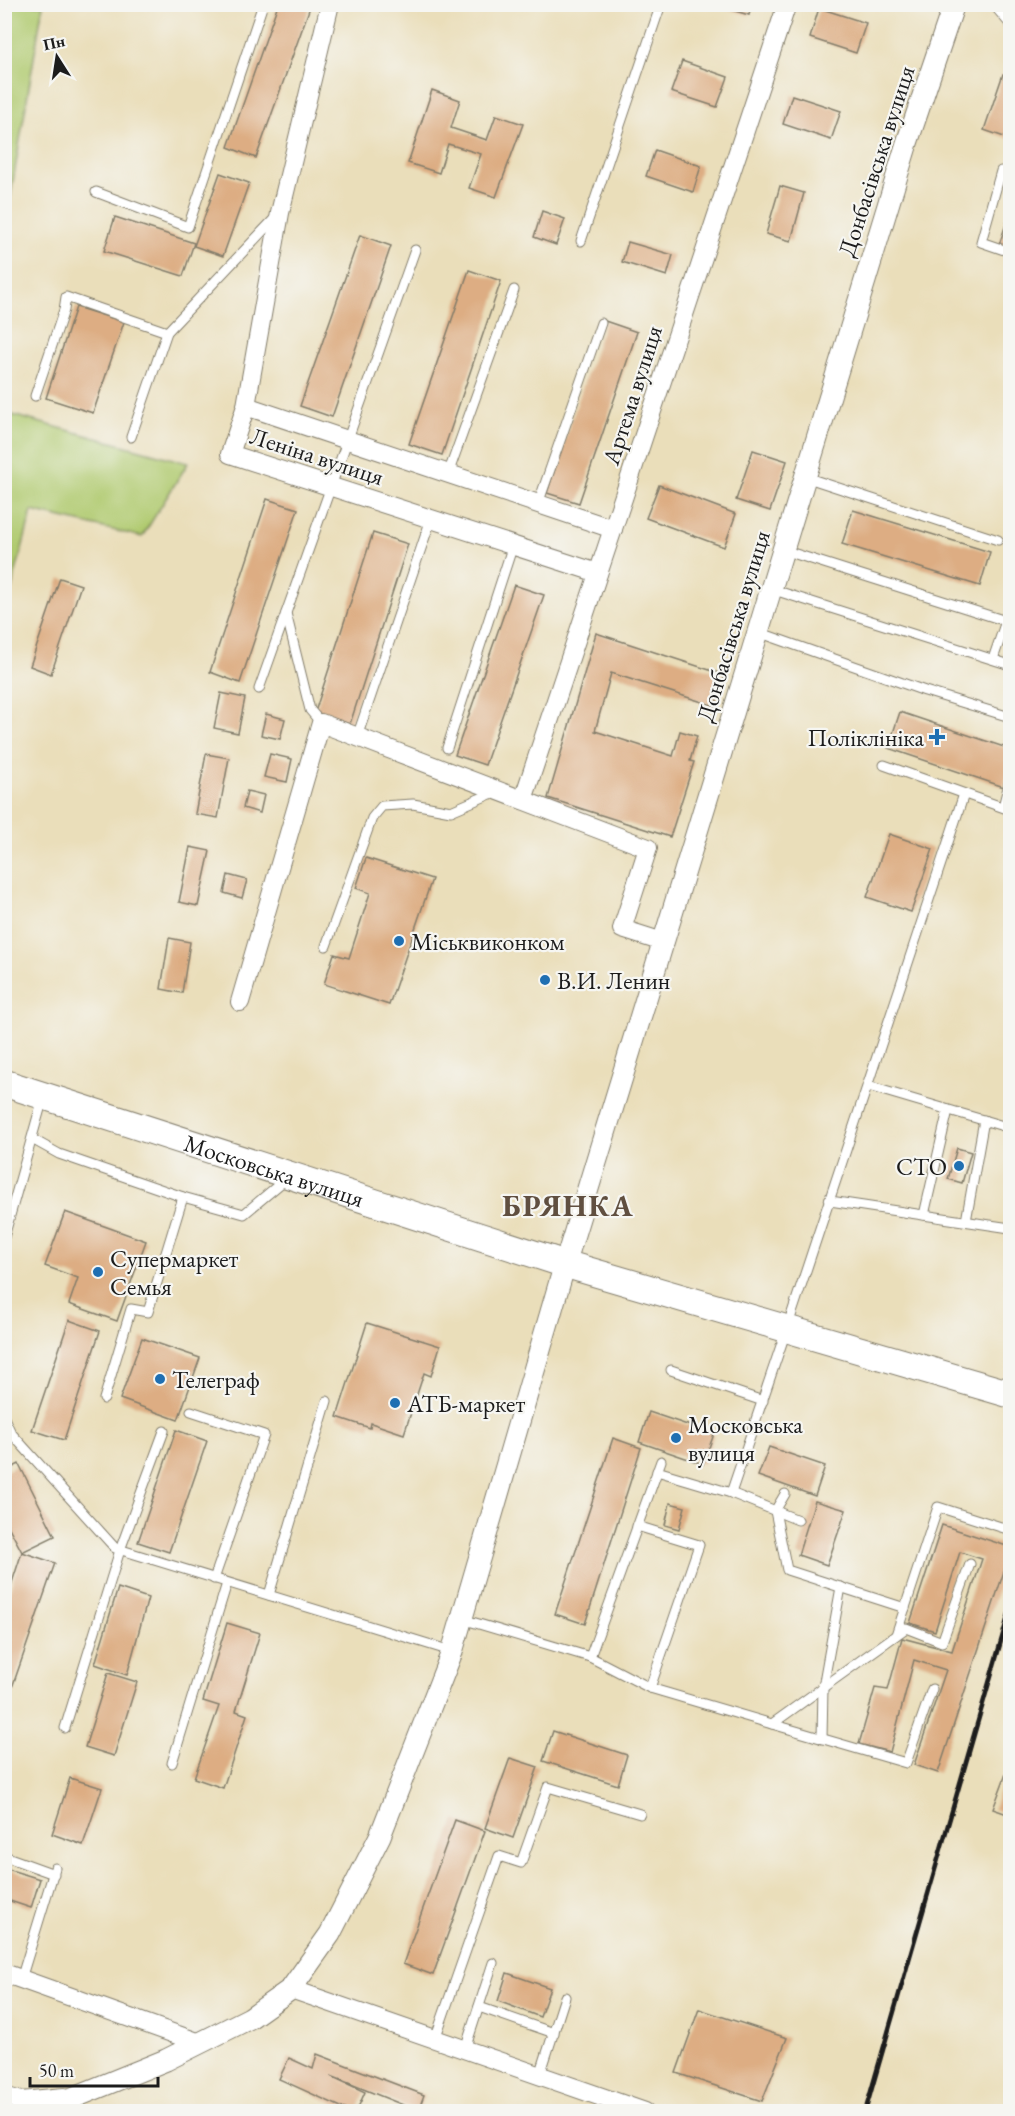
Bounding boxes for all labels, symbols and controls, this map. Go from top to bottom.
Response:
north arrow [27,27,87,87]
text: Пн [41,30,67,55]
street label: Донбасівська вулиця [831,61,922,260]
street label: Артема вулиця [595,321,669,470]
street label: Леніна вулиця [246,420,388,492]
street label: Донбасівська вулиця [689,526,777,726]
place label: Поліклініка [807,722,924,753]
marker: Поліклініка [928,728,946,746]
place label: Міськвиконком [411,926,565,957]
marker: Міськвиконком [392,934,406,948]
place label: В.И. Ленин [557,965,670,996]
marker: В.И. Ленин [538,973,552,987]
street label: Московська вулиця [181,1127,368,1214]
place label: СТО [896,1151,947,1182]
marker: СТО [952,1159,966,1173]
district label: БРЯНКА [502,1186,634,1225]
place label: Супермаркет Семья [110,1243,239,1302]
marker: Супермаркет Семья [91,1265,105,1279]
place label: Телеграф [172,1364,260,1395]
marker: Телеграф [153,1372,167,1386]
place label: АТБ-маркет [406,1388,525,1419]
marker: АТБ-маркет [388,1396,402,1410]
place label: Московська вулиця [688,1409,803,1468]
marker: Московська вулиця [669,1431,683,1445]
scale bar [30,2050,158,2088]
text: 50 m [39,2059,74,2082]

